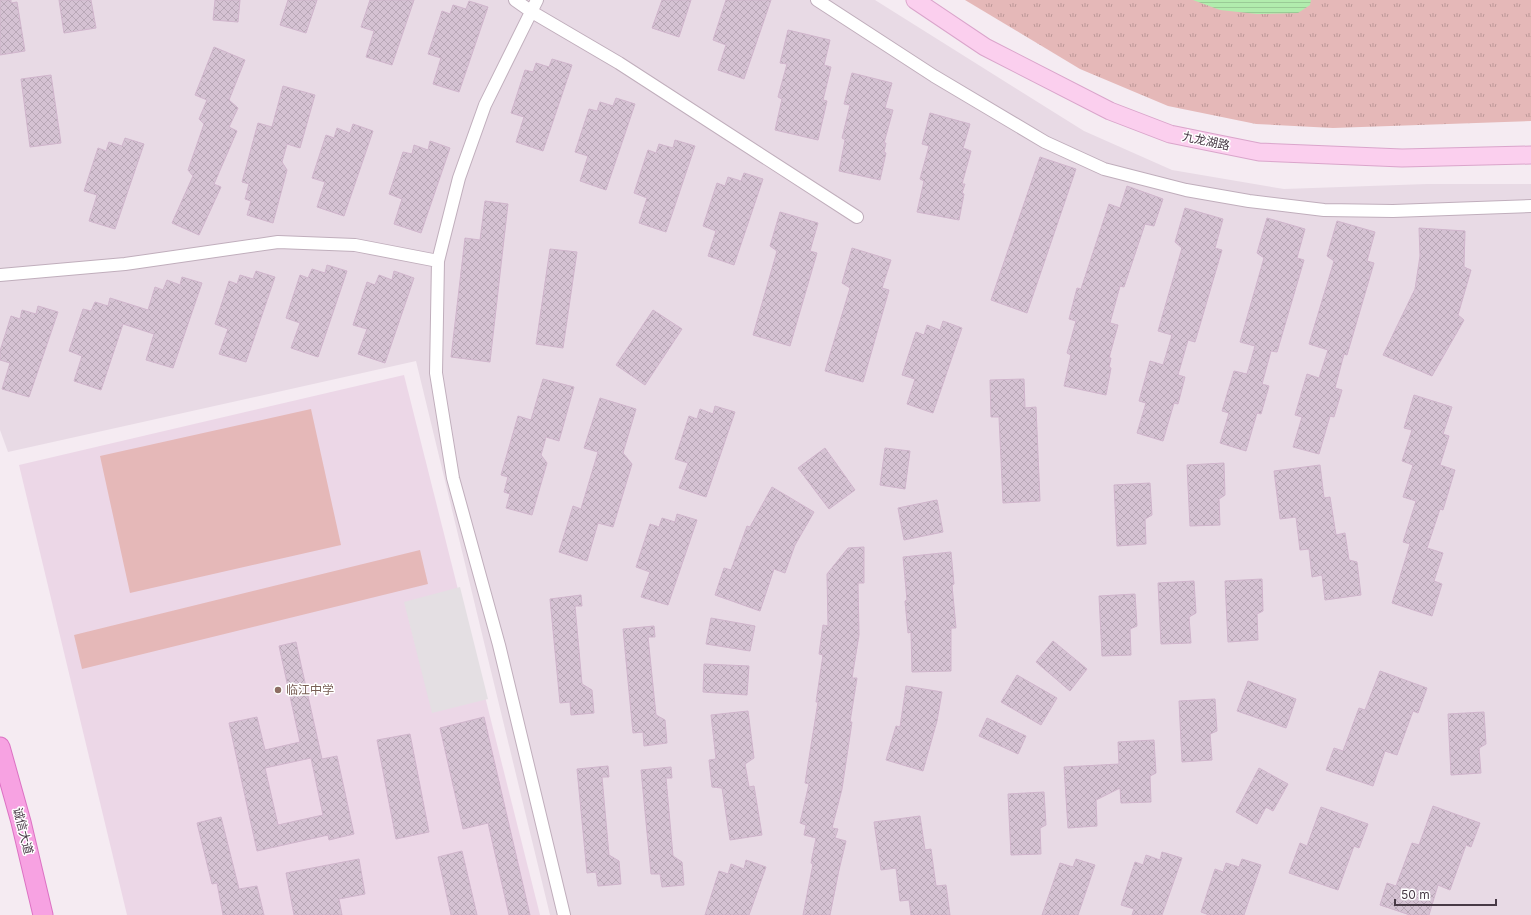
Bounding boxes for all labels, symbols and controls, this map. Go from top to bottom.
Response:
street label: 九龙湖路 [1181,128,1231,153]
place label: 临江中学 [286,682,334,697]
marker: 临江中学 [273,685,283,695]
street label: 诚信大道 [10,806,37,856]
scale bar [1395,881,1496,907]
text: 50 m [1401,887,1430,902]

